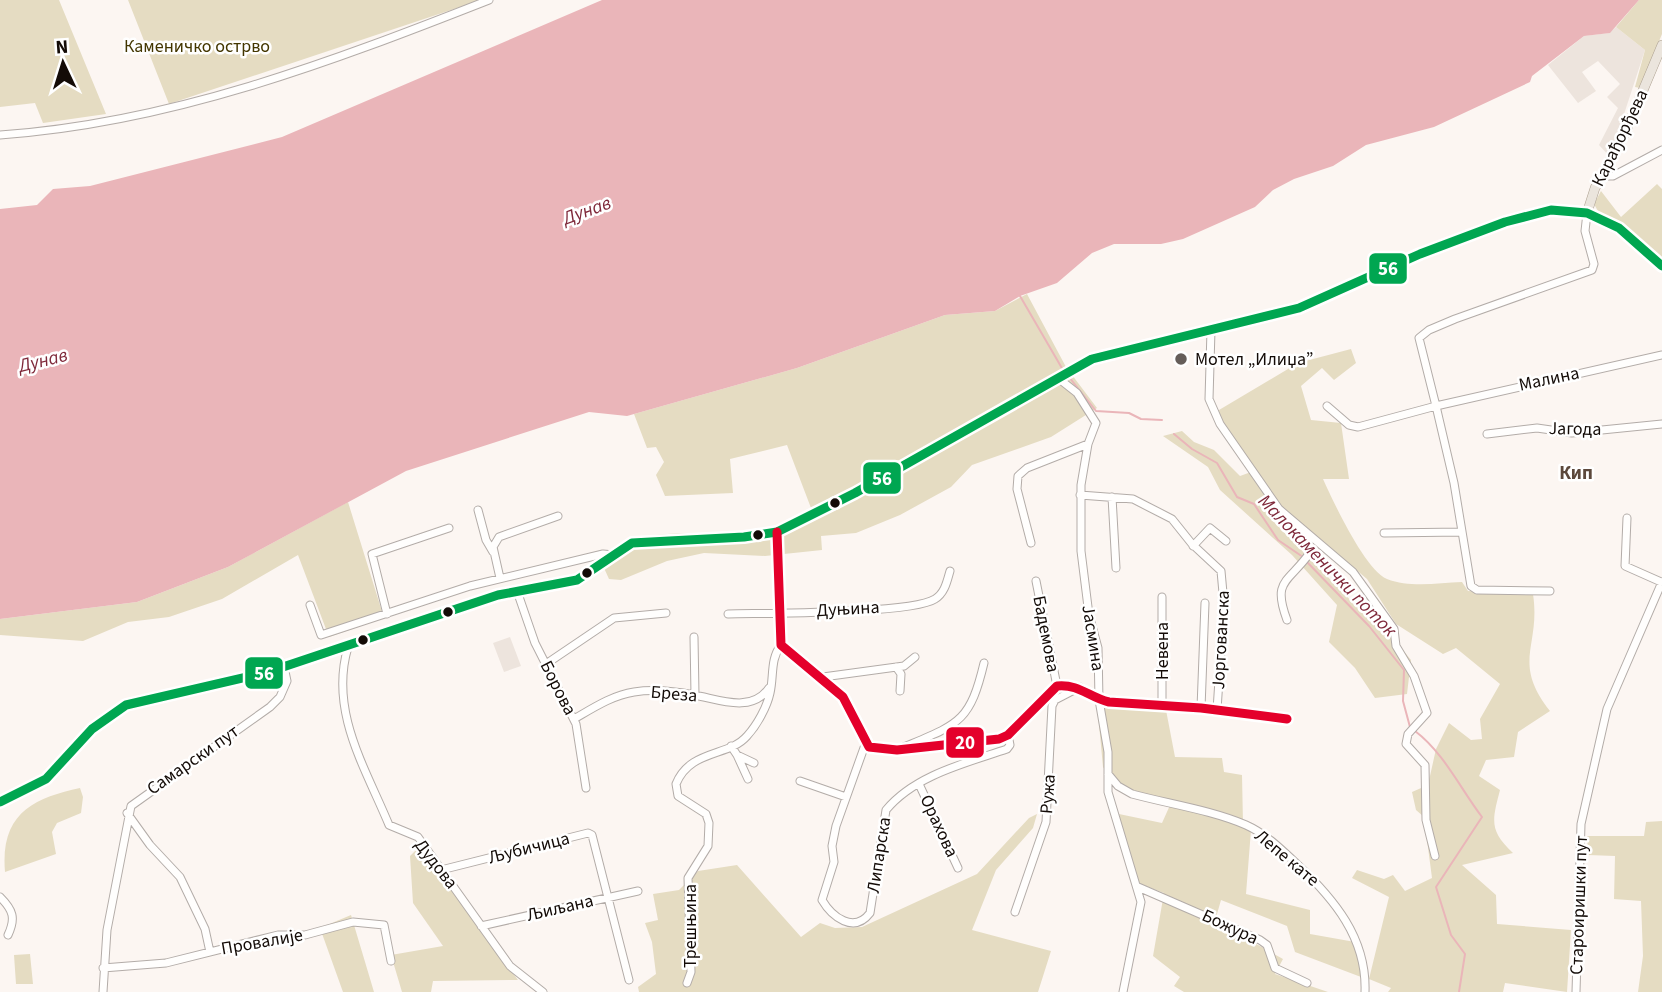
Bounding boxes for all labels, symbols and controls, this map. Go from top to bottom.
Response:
north arrow [28,28,98,98]
text: N [55,34,69,61]
park label: Каменичко острво [124,34,270,59]
street label: Карађорђева [1586,85,1654,191]
water label: Дунав [558,190,615,233]
line badge: 56 [1368,252,1408,285]
text: 56 [1378,256,1398,283]
water label: Дунав [15,342,70,380]
place label: Мотел „Илиџа” [1195,347,1313,372]
marker: Мотел „Илиџа” [1173,351,1189,367]
street label: Малина [1517,360,1581,398]
street label: Јагода [1548,416,1602,442]
district label: Кип [1559,460,1593,487]
line badge: 56 [862,461,902,495]
text: 56 [872,466,892,493]
water label: Малокаменички поток [1252,489,1403,644]
unlabelled marker [828,496,842,510]
unlabelled marker [751,528,765,542]
unlabelled marker [580,566,594,580]
street label: Јоргованска [1206,590,1236,690]
street label: Бадемова [1026,594,1066,674]
street label: Дуњина [816,595,880,623]
street label: Јасмина [1075,603,1111,673]
unlabelled marker [441,605,455,619]
street label: Невена [1150,622,1175,680]
unlabelled marker [356,633,370,647]
line badge: 56 [244,656,284,690]
street label: Борова [534,656,582,720]
text: 56 [254,661,274,688]
street label: Бреза [650,680,698,708]
street label: Самарски пут [142,719,244,801]
line badge: 20 [945,726,985,759]
text: 20 [955,730,975,757]
street label: Ружа [1034,773,1062,815]
street label: Орахова [914,791,964,861]
street label: Липарска [861,815,897,895]
street label: Лепе кате [1249,824,1325,892]
street label: Љубичица [486,826,572,870]
street label: Дудова [408,834,464,894]
street label: Староиришки пут [1564,835,1594,975]
street label: Трешњина [678,884,703,968]
street label: Љиљана [524,888,596,928]
street label: Божура [1198,903,1262,951]
street label: Провалије [219,923,305,961]

